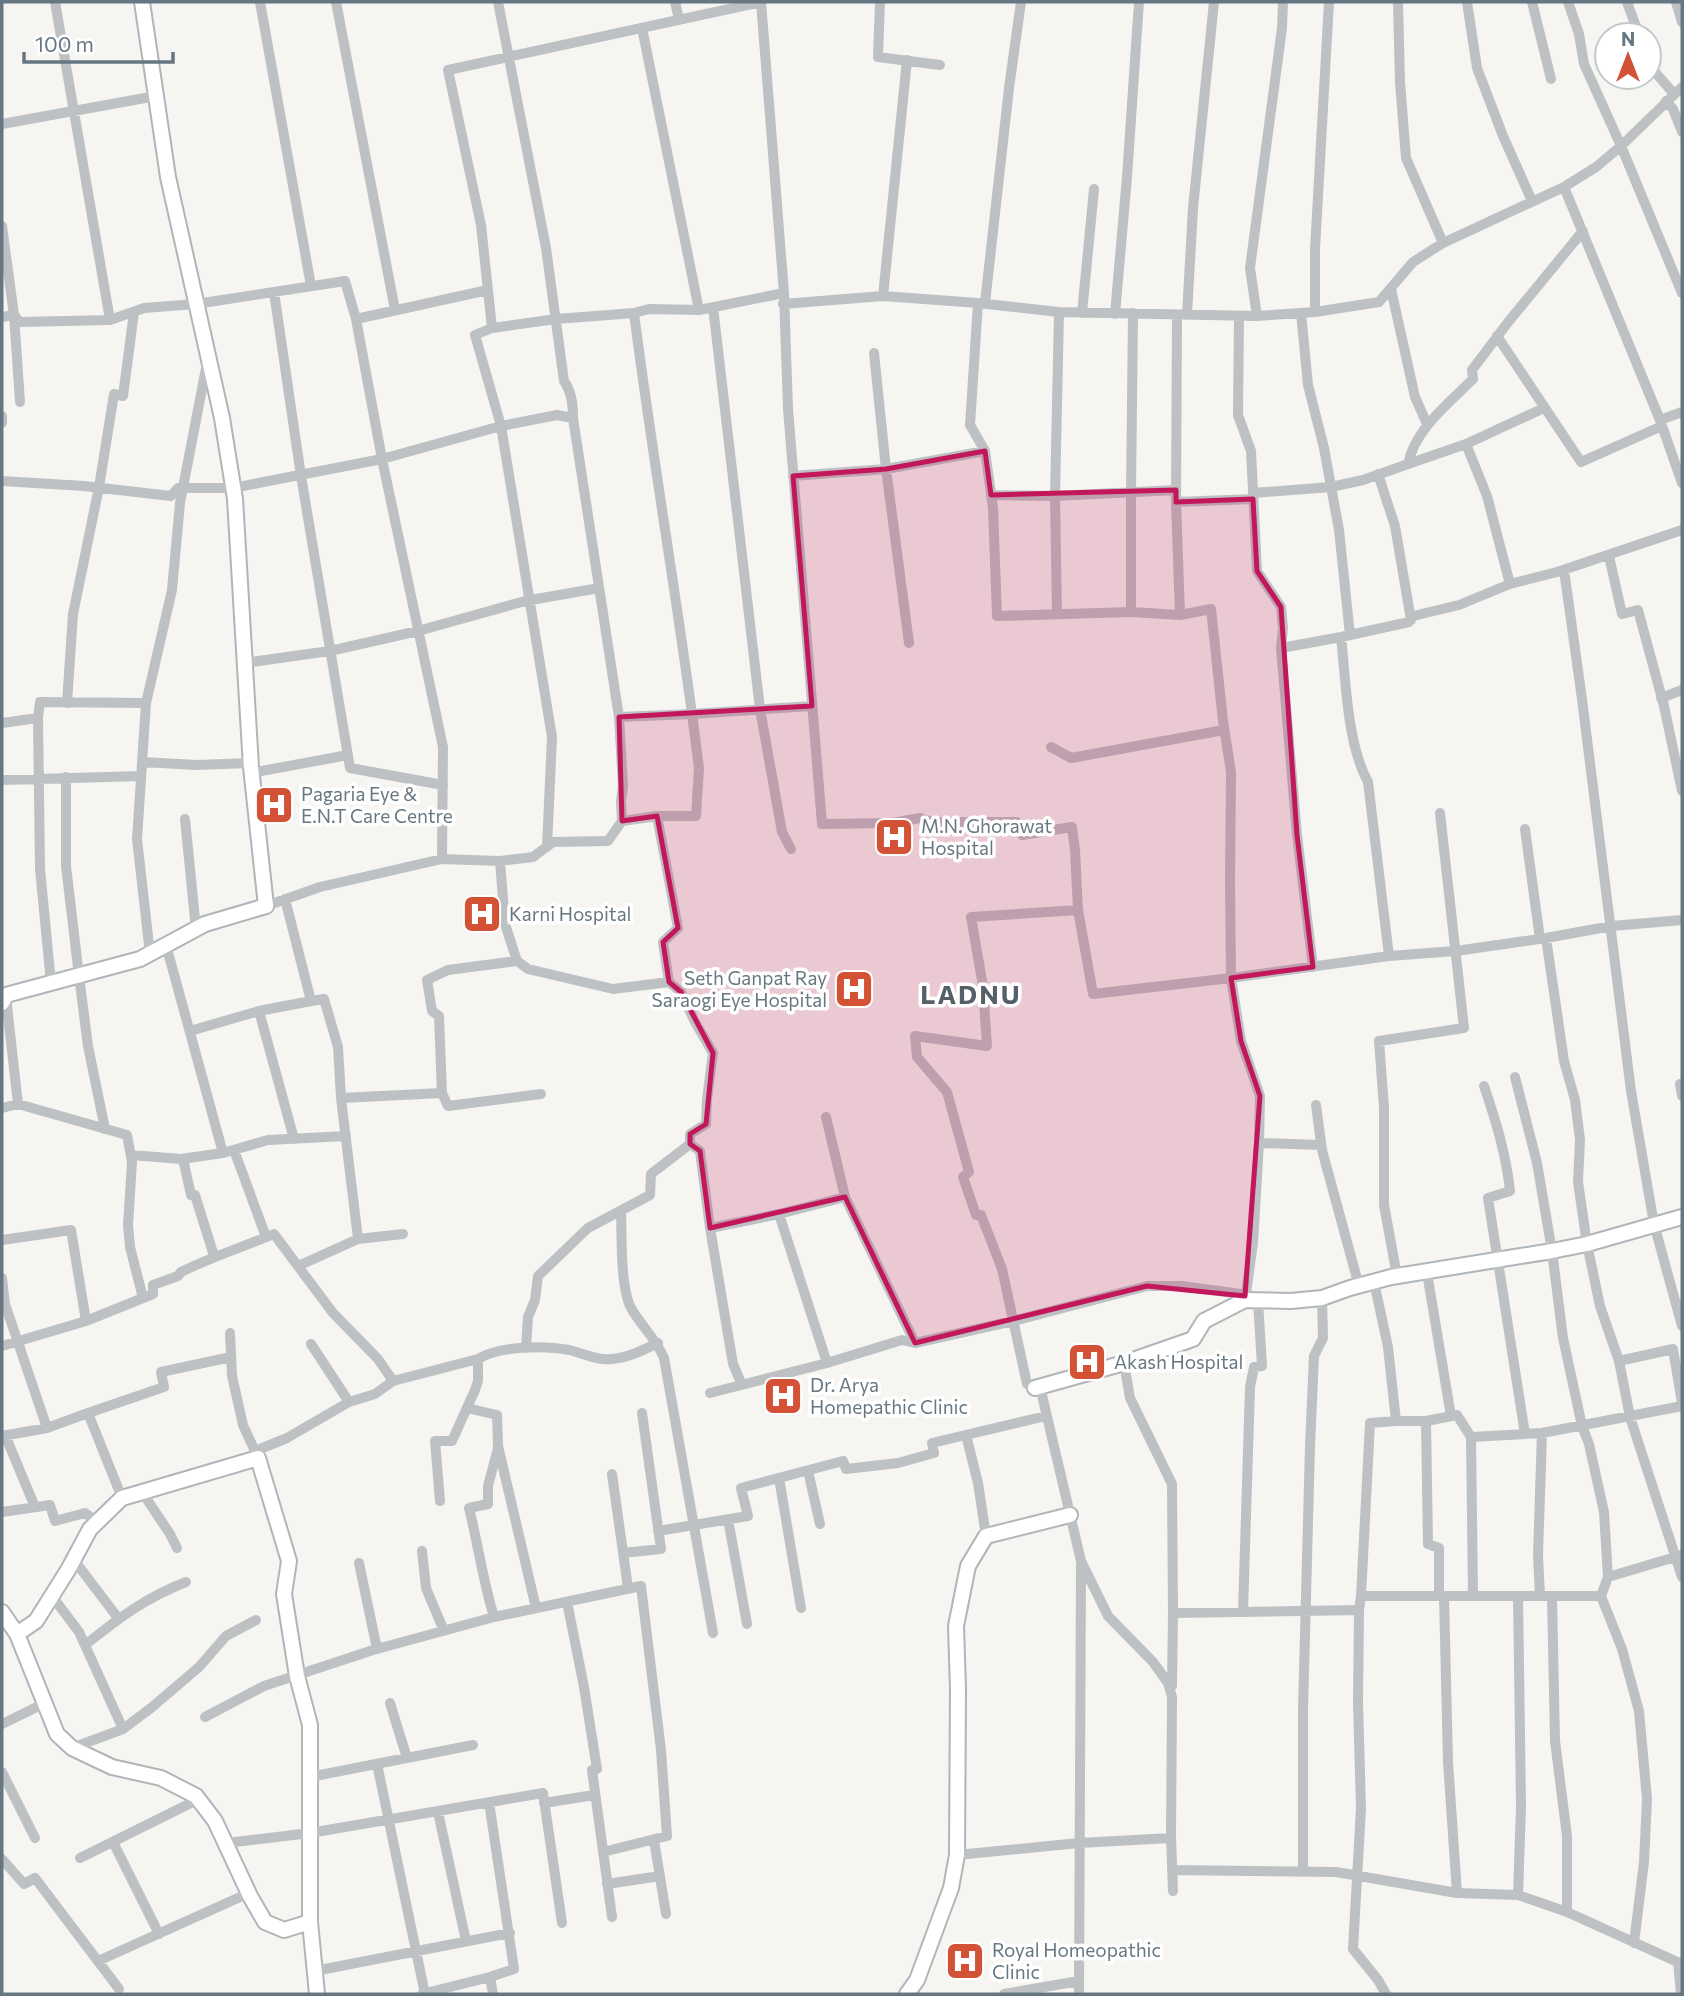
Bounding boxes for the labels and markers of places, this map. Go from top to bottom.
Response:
place label: Pagaria Eye & E.N.T Care Centre [301,782,453,827]
hospital icon: Pagaria Eye & E.N.T Care Centre [253,784,295,826]
place label: M.N. Ghorawat Hospital [921,814,1052,859]
hospital icon: M.N. Ghorawat Hospital [873,816,915,858]
hospital icon: Karni Hospital [461,893,503,935]
place label: Karni Hospital [509,902,631,925]
place label: Seth Ganpat Ray Saraogi Eye Hospital [652,966,827,1011]
hospital icon: Seth Ganpat Ray Saraogi Eye Hospital [833,968,875,1010]
hospital icon: Akash Hospital [1066,1341,1108,1383]
place label: Akash Hospital [1114,1350,1243,1373]
place label: Dr. Arya Homepathic Clinic [810,1373,968,1418]
hospital icon: Dr. Arya Homepathic Clinic [762,1375,804,1417]
place label: Royal Homeopathic Clinic [992,1938,1161,1983]
hospital icon: Royal Homeopathic Clinic [944,1940,986,1982]

